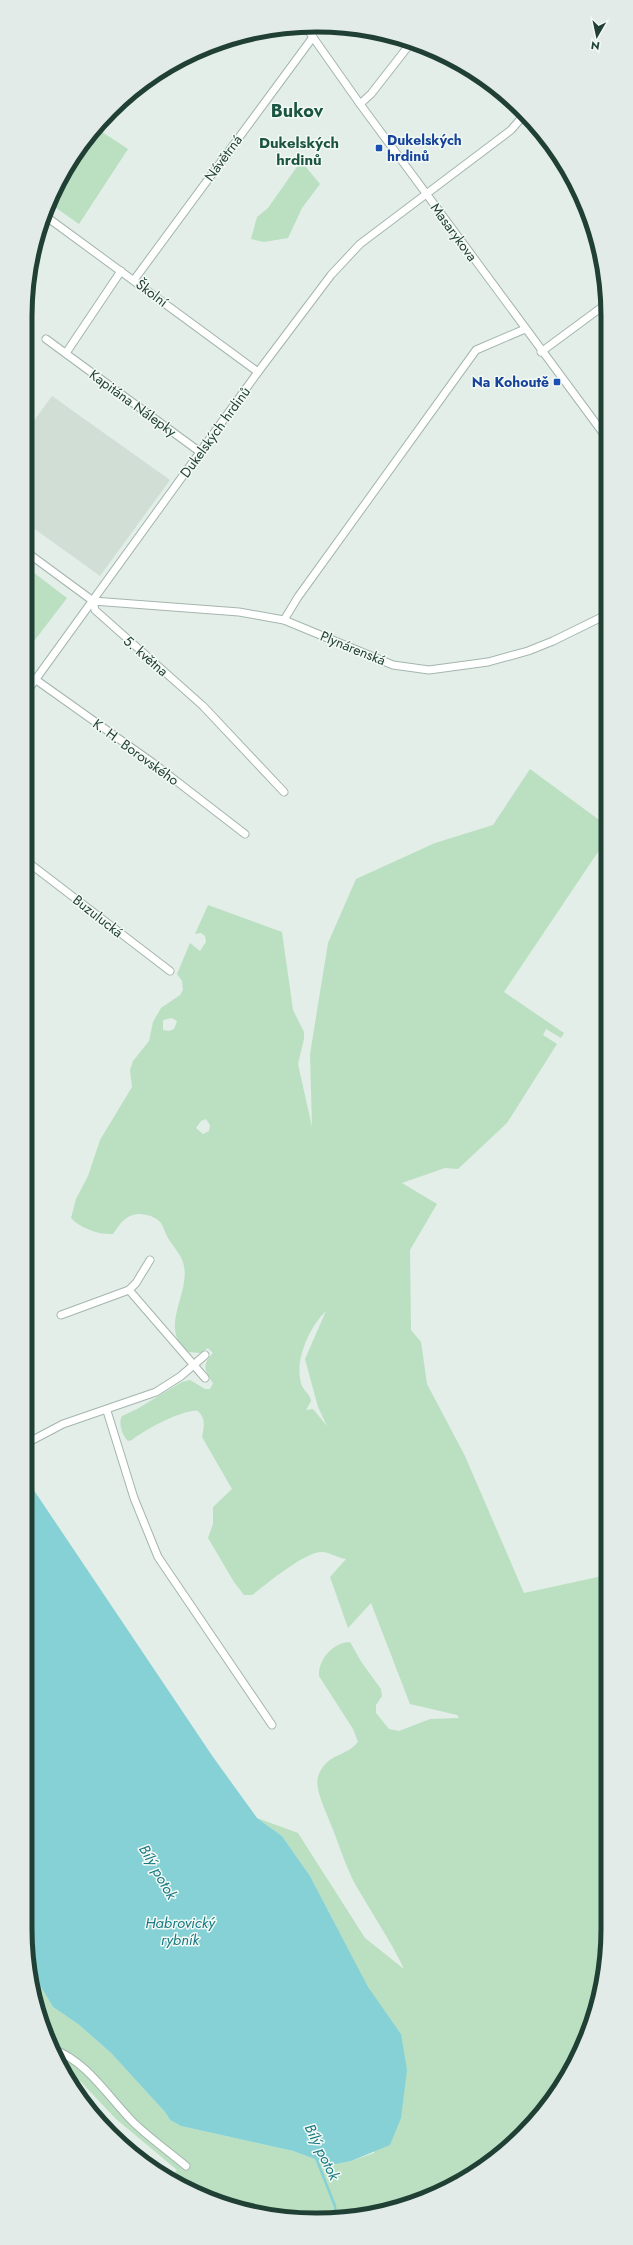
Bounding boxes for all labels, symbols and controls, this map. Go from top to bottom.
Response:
north arrow [577,16,617,56]
text: N [590,37,601,54]
district label: Bukov [271,98,324,124]
place label: Dukelských hrdinů [387,130,462,166]
street label: Návětrná [199,131,247,185]
district label: Dukelských hrdinů [259,132,339,171]
marker: Dukelských hrdinů [374,143,384,153]
street label: Masarykova [426,199,482,265]
street label: Školní [132,274,173,312]
street label: Kapitána Nálepky [85,365,181,442]
place label: Na Kohoutě [472,372,549,392]
marker: Na Kohoutě [552,377,562,387]
street label: Dukelských hrdinů [175,382,255,482]
street label: Plynárenská [317,626,389,670]
street label: 5. května [119,631,173,681]
street label: K. H. Borovského [89,714,183,790]
street label: Buzulucká [69,890,127,942]
water label: Bílý potok [133,1840,183,1904]
water label: Habrovický rybník [145,1912,216,1951]
water label: Bílý potok [299,2120,345,2184]

